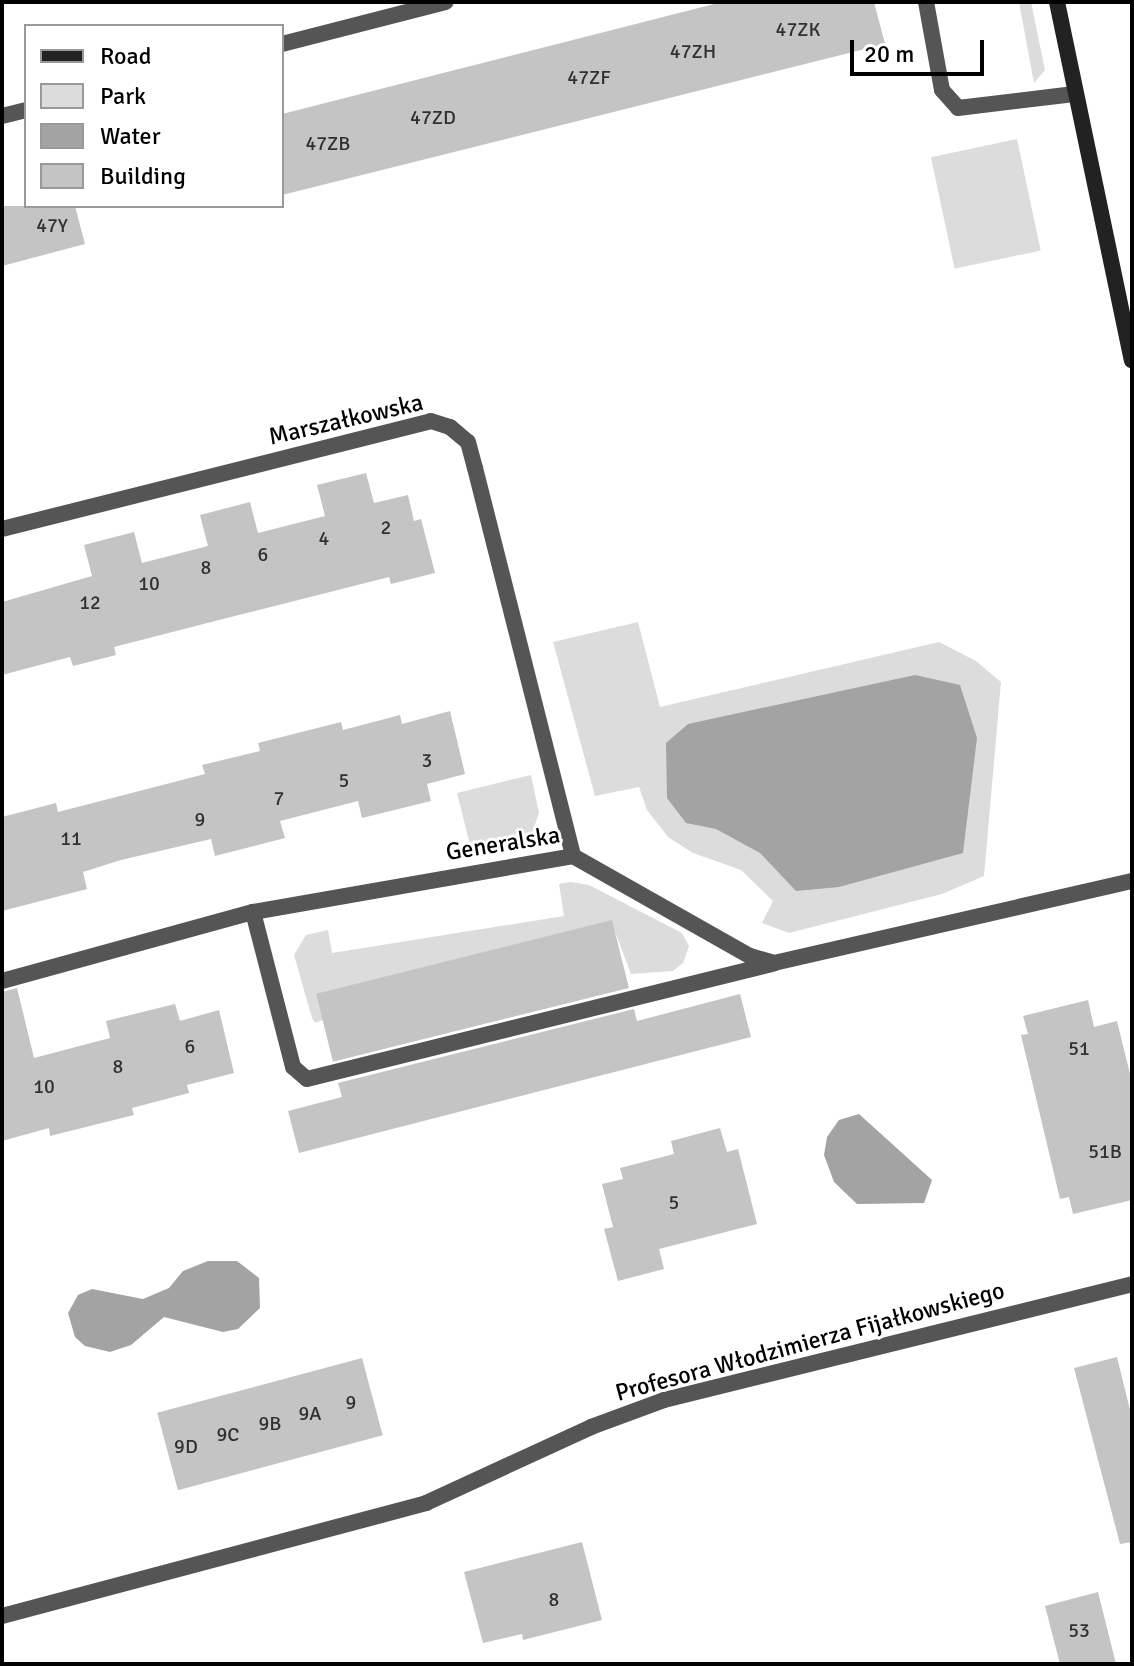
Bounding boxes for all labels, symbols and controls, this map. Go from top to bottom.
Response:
house number: 47ZK [776,17,820,41]
legend [24,24,284,208]
scale bar [854,24,988,74]
house number: 47ZH [670,39,716,63]
text: 20 m [864,39,914,69]
text: Road [100,41,151,71]
house number: 47ZF [567,65,611,89]
text: Park [100,81,146,111]
house number: 47ZD [410,105,456,129]
text: Water [100,121,160,151]
house number: 47ZB [306,131,350,155]
text: Building [100,161,186,191]
house number: 47Y [36,213,68,237]
street label: Marszałkowska [266,388,426,452]
house number: 2 [381,515,391,539]
house number: 4 [319,526,329,550]
house number: 6 [258,542,268,566]
house number: 8 [201,555,211,579]
house number: 10 [138,571,160,595]
house number: 12 [79,590,101,614]
house number: 3 [422,748,432,772]
house number: 5 [339,768,349,792]
house number: 7 [274,786,284,810]
house number: 9 [195,807,205,831]
street label: Generalska [444,821,562,867]
house number: 11 [60,826,82,850]
house number: 6 [185,1034,195,1058]
house number: 51 [1068,1036,1090,1060]
house number: 8 [113,1054,123,1078]
house number: 10 [33,1074,55,1098]
house number: 51B [1088,1139,1122,1163]
house number: 5 [669,1190,679,1214]
street label: Profesora Włodzimierza Fijałkowskiego [612,1276,1008,1408]
house number: 9 [346,1390,356,1414]
house number: 9A [298,1401,322,1425]
house number: 9B [259,1411,281,1435]
house number: 9C [217,1422,239,1446]
house number: 9D [174,1434,198,1458]
house number: 8 [549,1587,559,1611]
house number: 53 [1068,1618,1090,1642]

